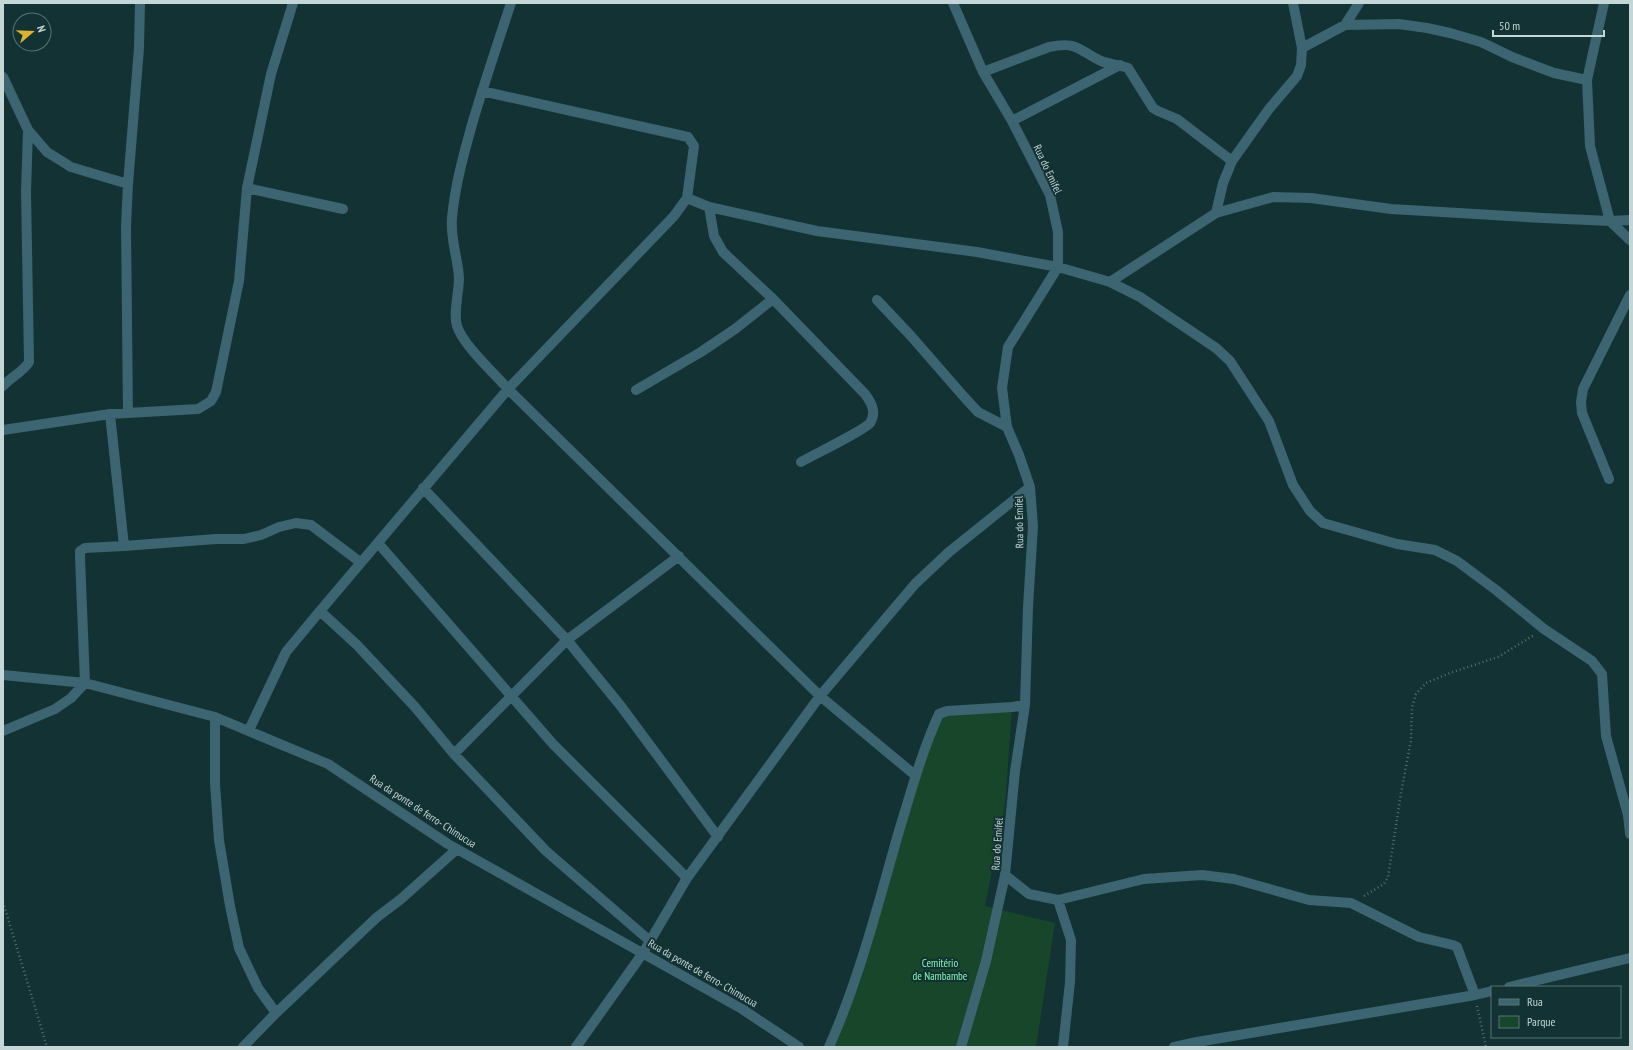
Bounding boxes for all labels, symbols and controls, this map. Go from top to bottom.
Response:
north arrow [12,12,52,52]
scale bar [1493,12,1604,38]
text: 50 m [1499,18,1520,33]
text: N [34,24,49,34]
street label: Rua do Emifel [1031,142,1066,196]
street label: Rua do Emifel [1012,495,1026,548]
street label: Rua da ponte de ferro- Chimucua [367,771,479,851]
street label: Rua do Emifel [988,817,1006,871]
street label: Rua da ponte de ferro- Chimucua [646,936,760,1010]
park label: Cemitério de Nambambe [913,956,968,983]
legend [1491,986,1621,1038]
text: Rua [1527,994,1543,1009]
text: Parque [1527,1014,1556,1029]

